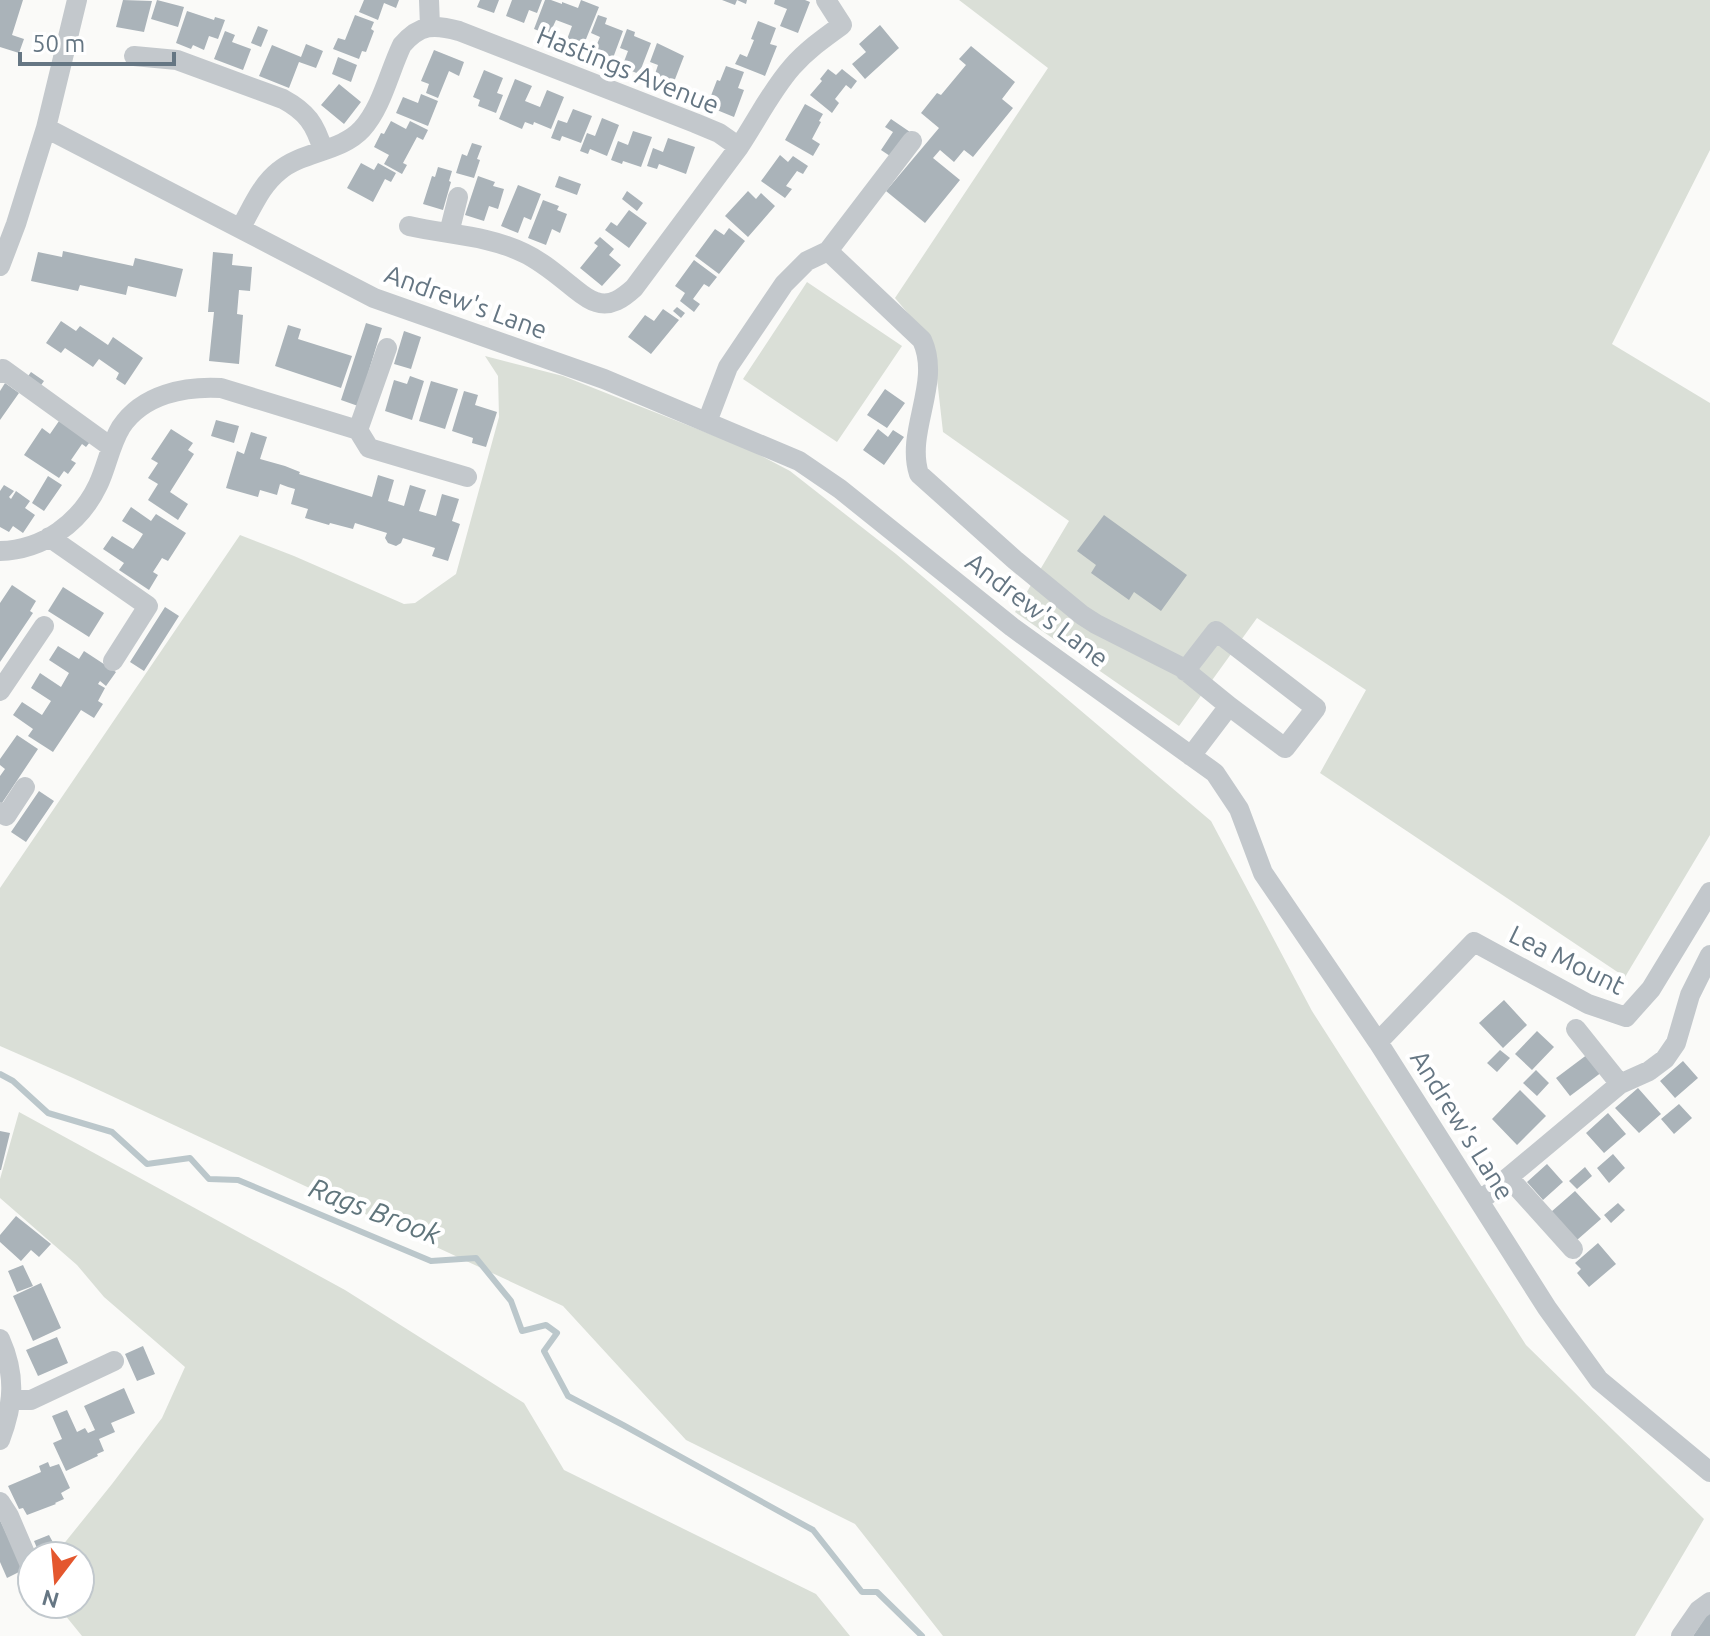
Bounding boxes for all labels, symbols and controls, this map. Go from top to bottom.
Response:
scale bar [20,16,174,66]
street label: Hastings Avenue [533,20,724,119]
text: 50 m [32,30,85,57]
street label: Andrew's Lane [381,259,551,344]
street label: Andrew's Lane [960,547,1114,673]
street label: Lea Mount [1505,919,1630,1000]
street label: Andrew's Lane [1405,1045,1520,1205]
water label: Rags Brook [305,1171,446,1250]
north arrow [16,1540,96,1620]
text: N [39,1585,62,1614]

